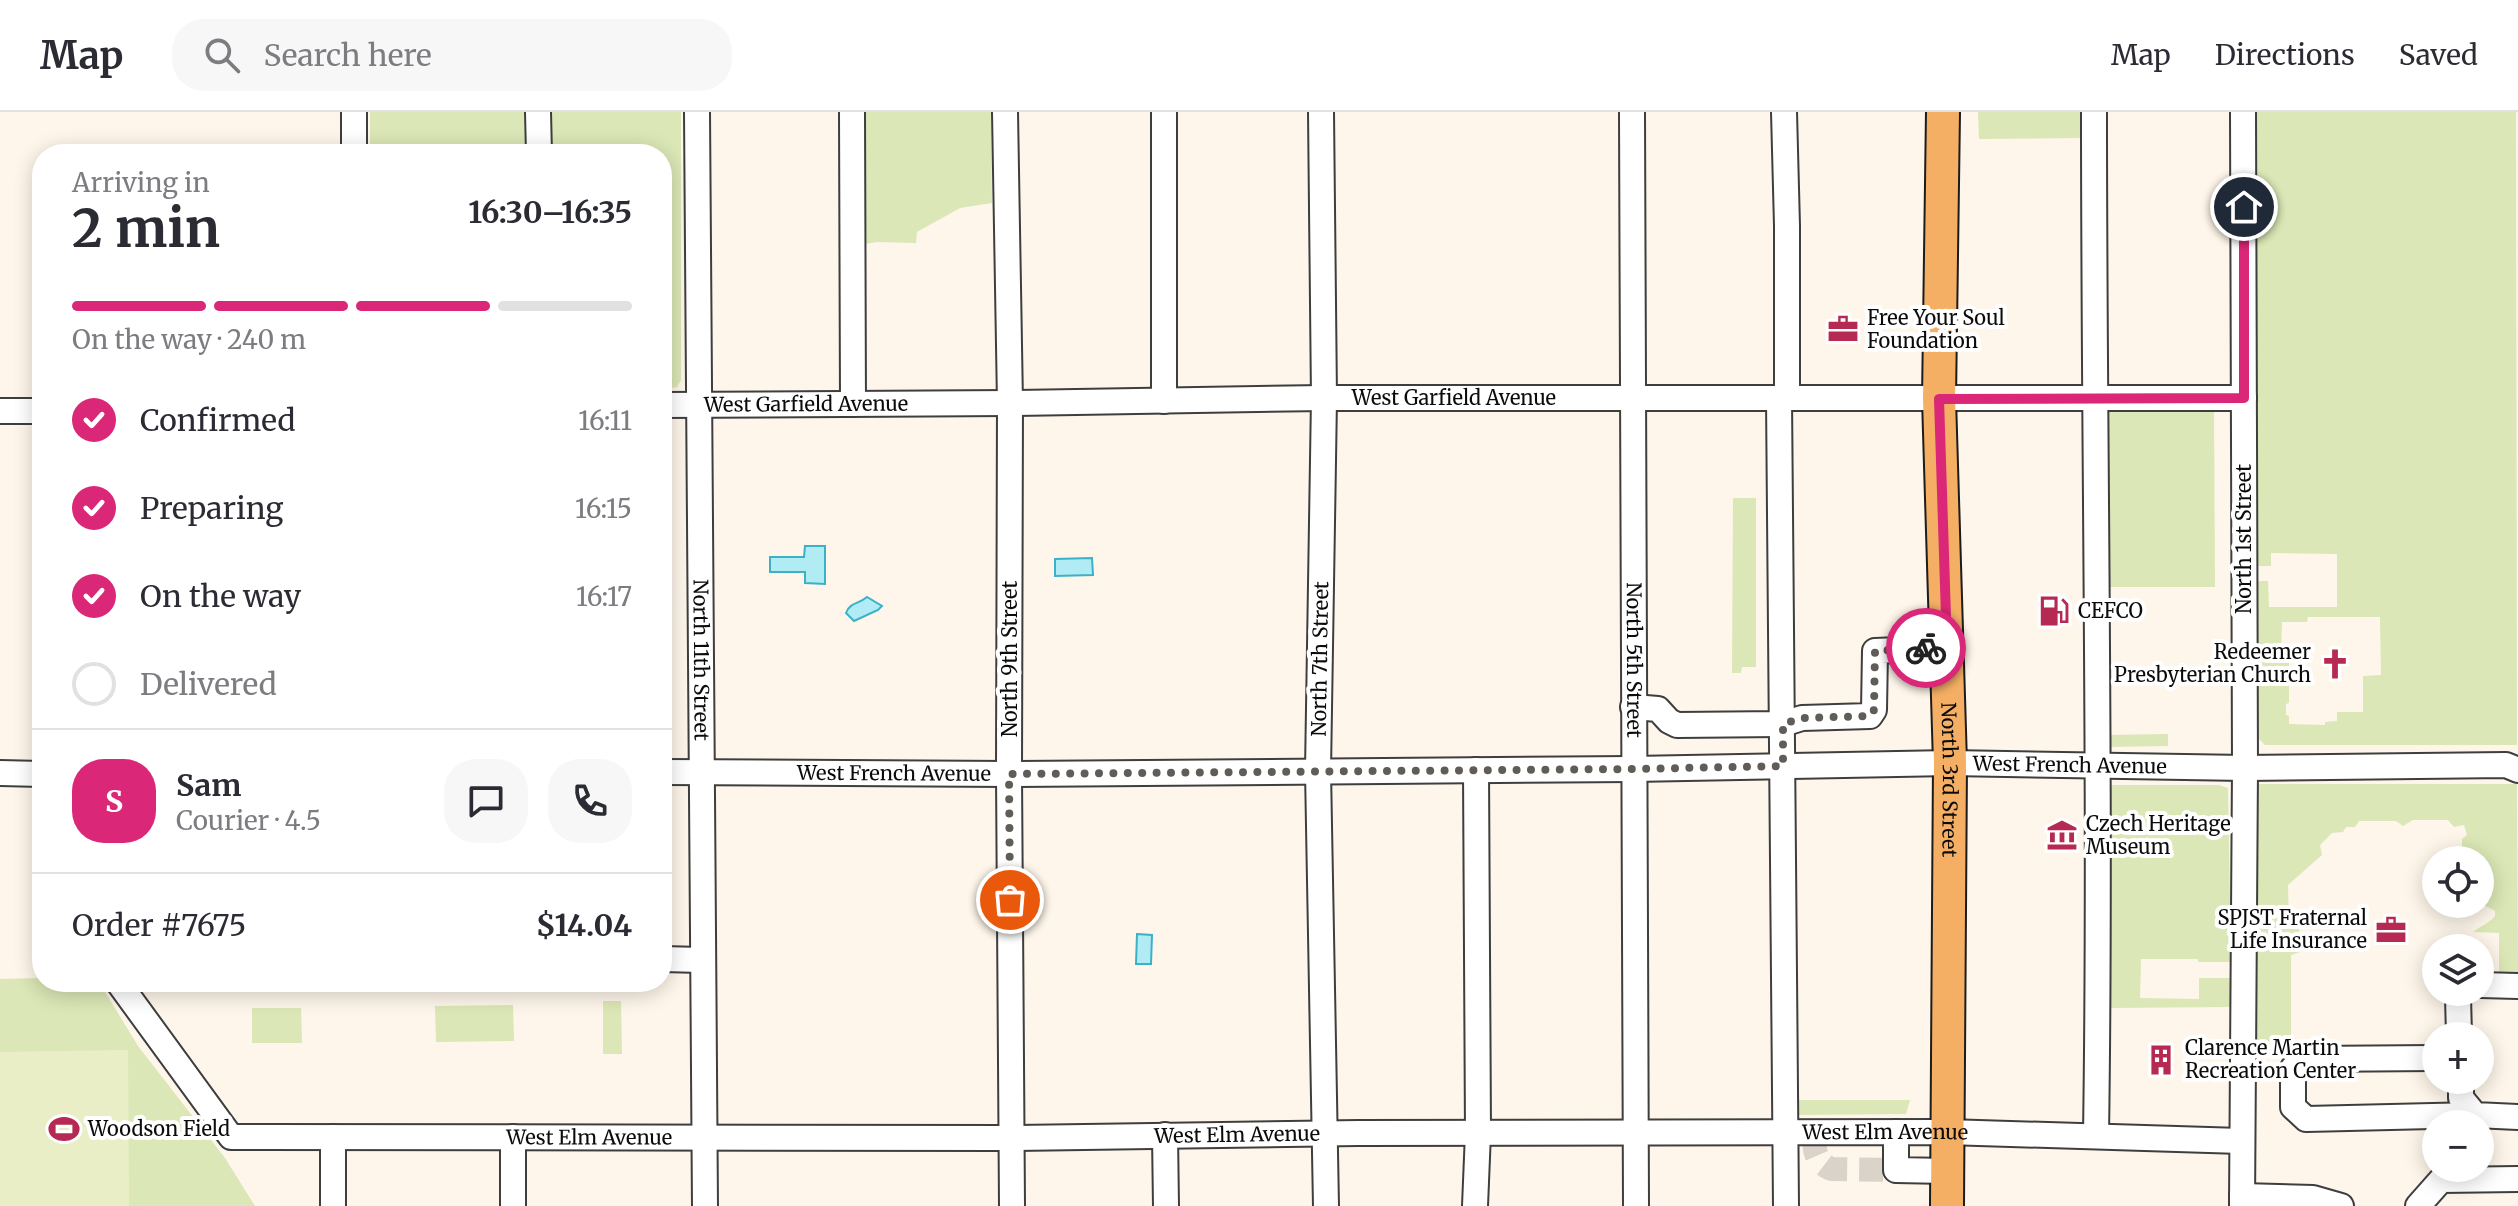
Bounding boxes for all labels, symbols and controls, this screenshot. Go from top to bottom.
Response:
search box [172,19,732,91]
text: Map [40,32,124,79]
icon: search [200,33,244,77]
text: Search here [264,36,432,74]
text: Map [2111,37,2171,73]
text: Directions [2215,37,2355,73]
text: Saved [2399,37,2478,73]
text: Arriving in [72,166,210,199]
pin [2210,173,2278,241]
icon: home [2222,185,2266,229]
text: 16:30–16:35 [468,193,632,231]
text: 2 min [72,196,220,261]
place label: Free Your Soul Foundation [1867,305,2005,353]
office icon: Free Your Soul Foundation [1826,312,1860,346]
text: On the way · 240 m [72,323,306,356]
street label: West Garfield Avenue [1351,385,1556,410]
street label: West Garfield Avenue [703,391,908,417]
icon: check [72,398,116,442]
text: Confirmed [140,401,295,439]
text: 16:11 [578,404,632,437]
street label: North 1st Street [2231,464,2256,614]
icon: check [72,486,116,530]
text: Preparing [140,489,283,527]
text: 16:15 [575,492,632,525]
icon: check [72,574,116,618]
text: On the way [140,577,301,615]
street label: North 11th Street [688,579,715,741]
text: 16:17 [576,580,632,613]
street label: North 9th Street [997,581,1022,737]
street label: North 7th Street [1306,581,1333,737]
street label: North 5th Street [1622,582,1647,738]
fuel station icon: CEFCO [2037,594,2071,628]
place label: CEFCO [2078,598,2143,623]
courier [1886,608,1966,688]
icon: bike [1904,626,1948,670]
place label: Redeemer Presbyterian Church [2114,639,2311,687]
church icon: Redeemer Presbyterian Church [2318,647,2352,681]
text: Delivered [140,665,277,703]
street label: North 3rd Street [1936,702,1963,858]
street label: West French Avenue [1972,750,2167,779]
button: chat [444,759,528,843]
button: phone [548,759,632,843]
street label: West French Avenue [796,760,991,786]
text: Sam [176,766,241,804]
text: S [105,782,123,820]
text: Courier · 4.5 [176,804,321,837]
place label: Czech Heritage Museum [2086,811,2231,859]
museum icon: Czech Heritage Museum [2045,818,2079,852]
map controls [2422,846,2494,1182]
button: locate [2422,846,2494,918]
pin [976,866,1044,934]
icon: bag [988,878,1032,922]
place label: SPJST Fraternal Life Insurance [2217,905,2367,953]
text: Order #7675 [72,906,246,944]
text: $14.04 [536,906,632,944]
office icon: SPJST Fraternal Life Insurance [2374,913,2408,947]
button: layers [2422,934,2494,1006]
button: + [2422,1022,2494,1094]
place label: Clarence Martin Recreation Center [2185,1035,2356,1083]
building icon: Clarence Martin Recreation Center [2144,1043,2178,1077]
button: − [2422,1110,2494,1182]
sports icon: Woodson Field [47,1112,81,1146]
place label: Woodson Field [87,1116,230,1141]
street label: West Elm Avenue [1801,1119,1969,1145]
street label: West Elm Avenue [1153,1121,1320,1148]
street label: West Elm Avenue [505,1124,672,1150]

